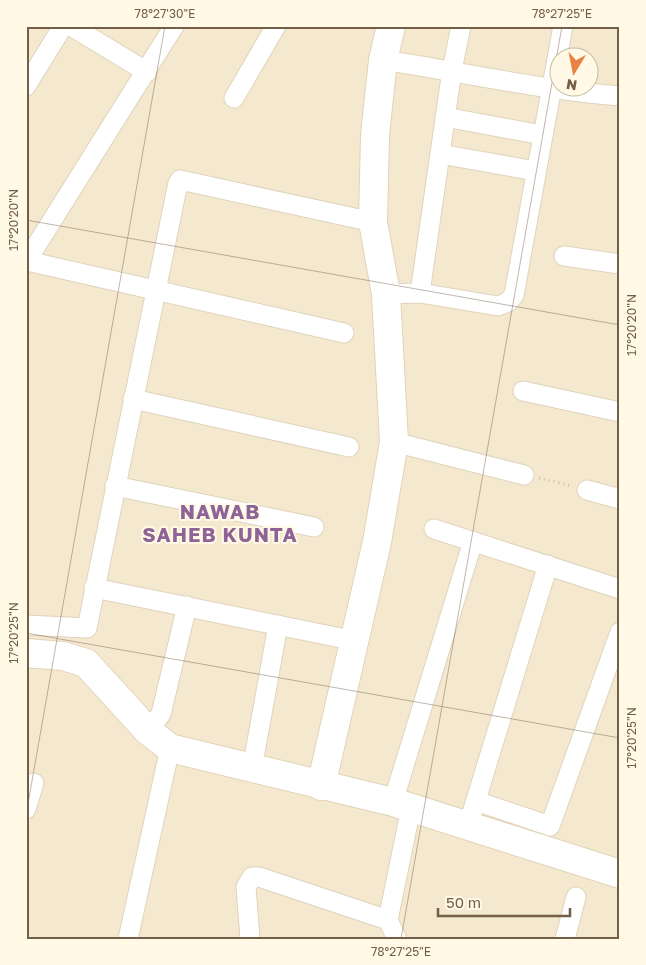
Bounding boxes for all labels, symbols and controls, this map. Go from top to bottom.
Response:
text: 78°27'30"E [135,6,195,21]
text: 78°27'25"E [532,6,592,21]
north arrow [548,48,598,98]
text: N [565,76,578,95]
text: 17°20'20"N [6,189,21,251]
text: 17°20'20"N [624,294,639,356]
district label: NAWAB SAHEB KUNTA [142,499,298,546]
text: 17°20'25"N [6,602,21,664]
text: 17°20'25"N [624,707,639,769]
scale bar [438,885,571,917]
text: 50 m [446,893,481,911]
text: 78°27'25"E [371,944,431,959]

